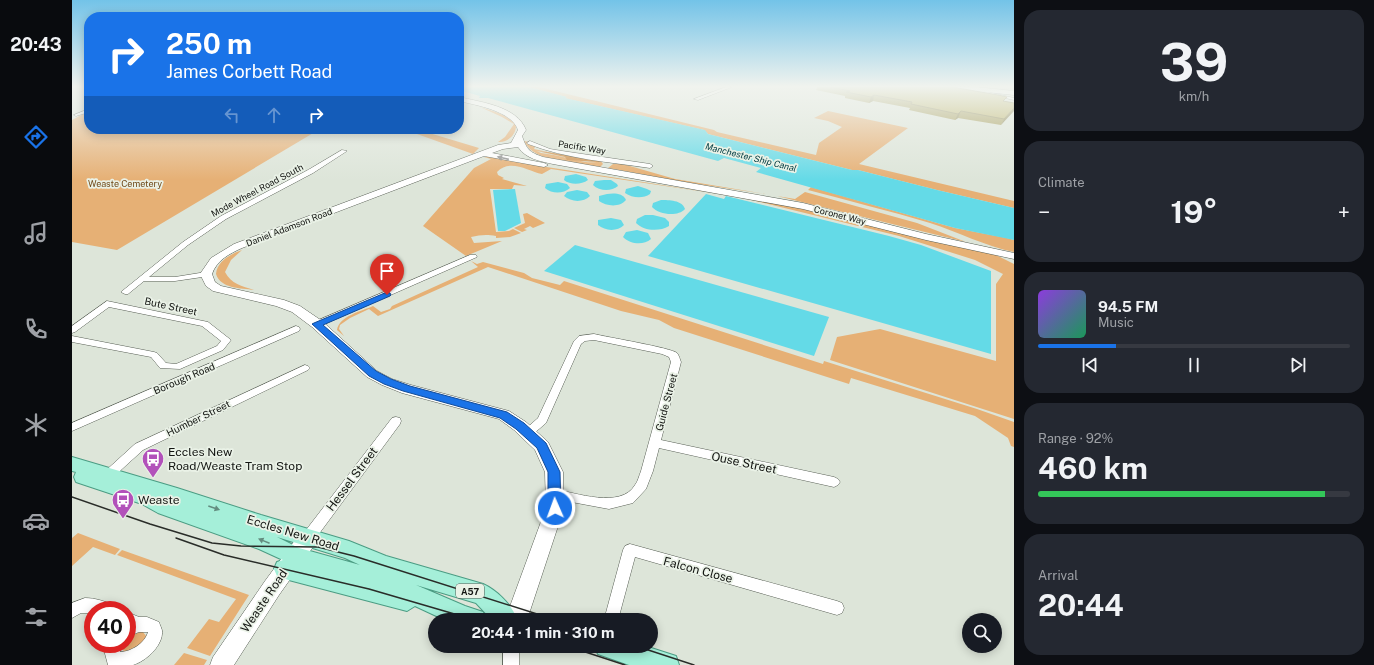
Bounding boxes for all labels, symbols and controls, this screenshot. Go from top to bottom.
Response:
text: 250 m [166,27,252,60]
icon: right [100,28,152,80]
text: 39 [1160,32,1228,93]
text: 20:43 [10,34,62,55]
text: James Corbett Road [166,61,332,82]
text: km/h [1179,89,1209,104]
icon: left [221,104,243,126]
icon: ahead [263,104,285,126]
icon: right [305,104,327,126]
icon: directions [22,123,50,151]
street label: Pacific Way [557,138,607,156]
water label: Manchester Ship Canal [704,140,798,174]
one-way arrow [497,155,509,161]
street label: Mode Wheel Road South [209,161,305,219]
text: Climate [1038,175,1085,190]
park label: Weaste Cemetery [88,178,162,189]
text: 19° [1171,194,1217,230]
text: − [1038,199,1050,225]
text: + [1338,199,1350,225]
street label: Coronet Way [813,203,867,227]
street label: Daniel Adamson Road [244,205,334,249]
icon: music [22,219,50,247]
pin [370,254,404,295]
icon: arrive [376,260,398,282]
street label: Bute Street [144,295,199,317]
text: 94.5 FM [1098,298,1158,315]
icon: phone [22,315,50,343]
text: Music [1098,315,1134,330]
icon: previous [1079,354,1101,376]
icon: pause [1183,354,1205,376]
icon: next [1287,354,1309,376]
street label: Borough Road [151,360,217,396]
street label: Guide Street [653,372,679,432]
street label: Humber Street [164,397,232,439]
icon: climate [22,411,50,439]
text: Range · 92% [1038,431,1113,446]
street label: Hessel Street [323,444,381,514]
place label: Eccles New Road/Weaste Tram Stop [168,445,302,473]
bus stop icon: Eccles New Road/Weaste Tram Stop [140,446,166,479]
street label: Ouse Street [710,449,778,477]
text: 460 km [1038,450,1148,486]
bus stop icon: Weaste [110,487,136,520]
position arrow [534,487,576,529]
place label: Weaste [138,493,180,507]
one-way arrow [209,506,221,512]
icon: car [22,507,50,535]
street label: Eccles New Road [245,512,341,554]
one-way arrow [257,538,269,544]
street label: Falcon Close [662,554,734,586]
street label: Weaste Road [238,567,290,635]
text: Arrival [1038,568,1078,583]
road number: A57 [456,584,484,598]
text: 20:44 [1038,587,1124,623]
speed limit sign: 40 [84,601,136,653]
icon: filters [22,603,50,631]
map controls [962,613,1002,653]
button: search [962,613,1002,653]
text: 20:44 · 1 min · 310 m [471,624,615,641]

